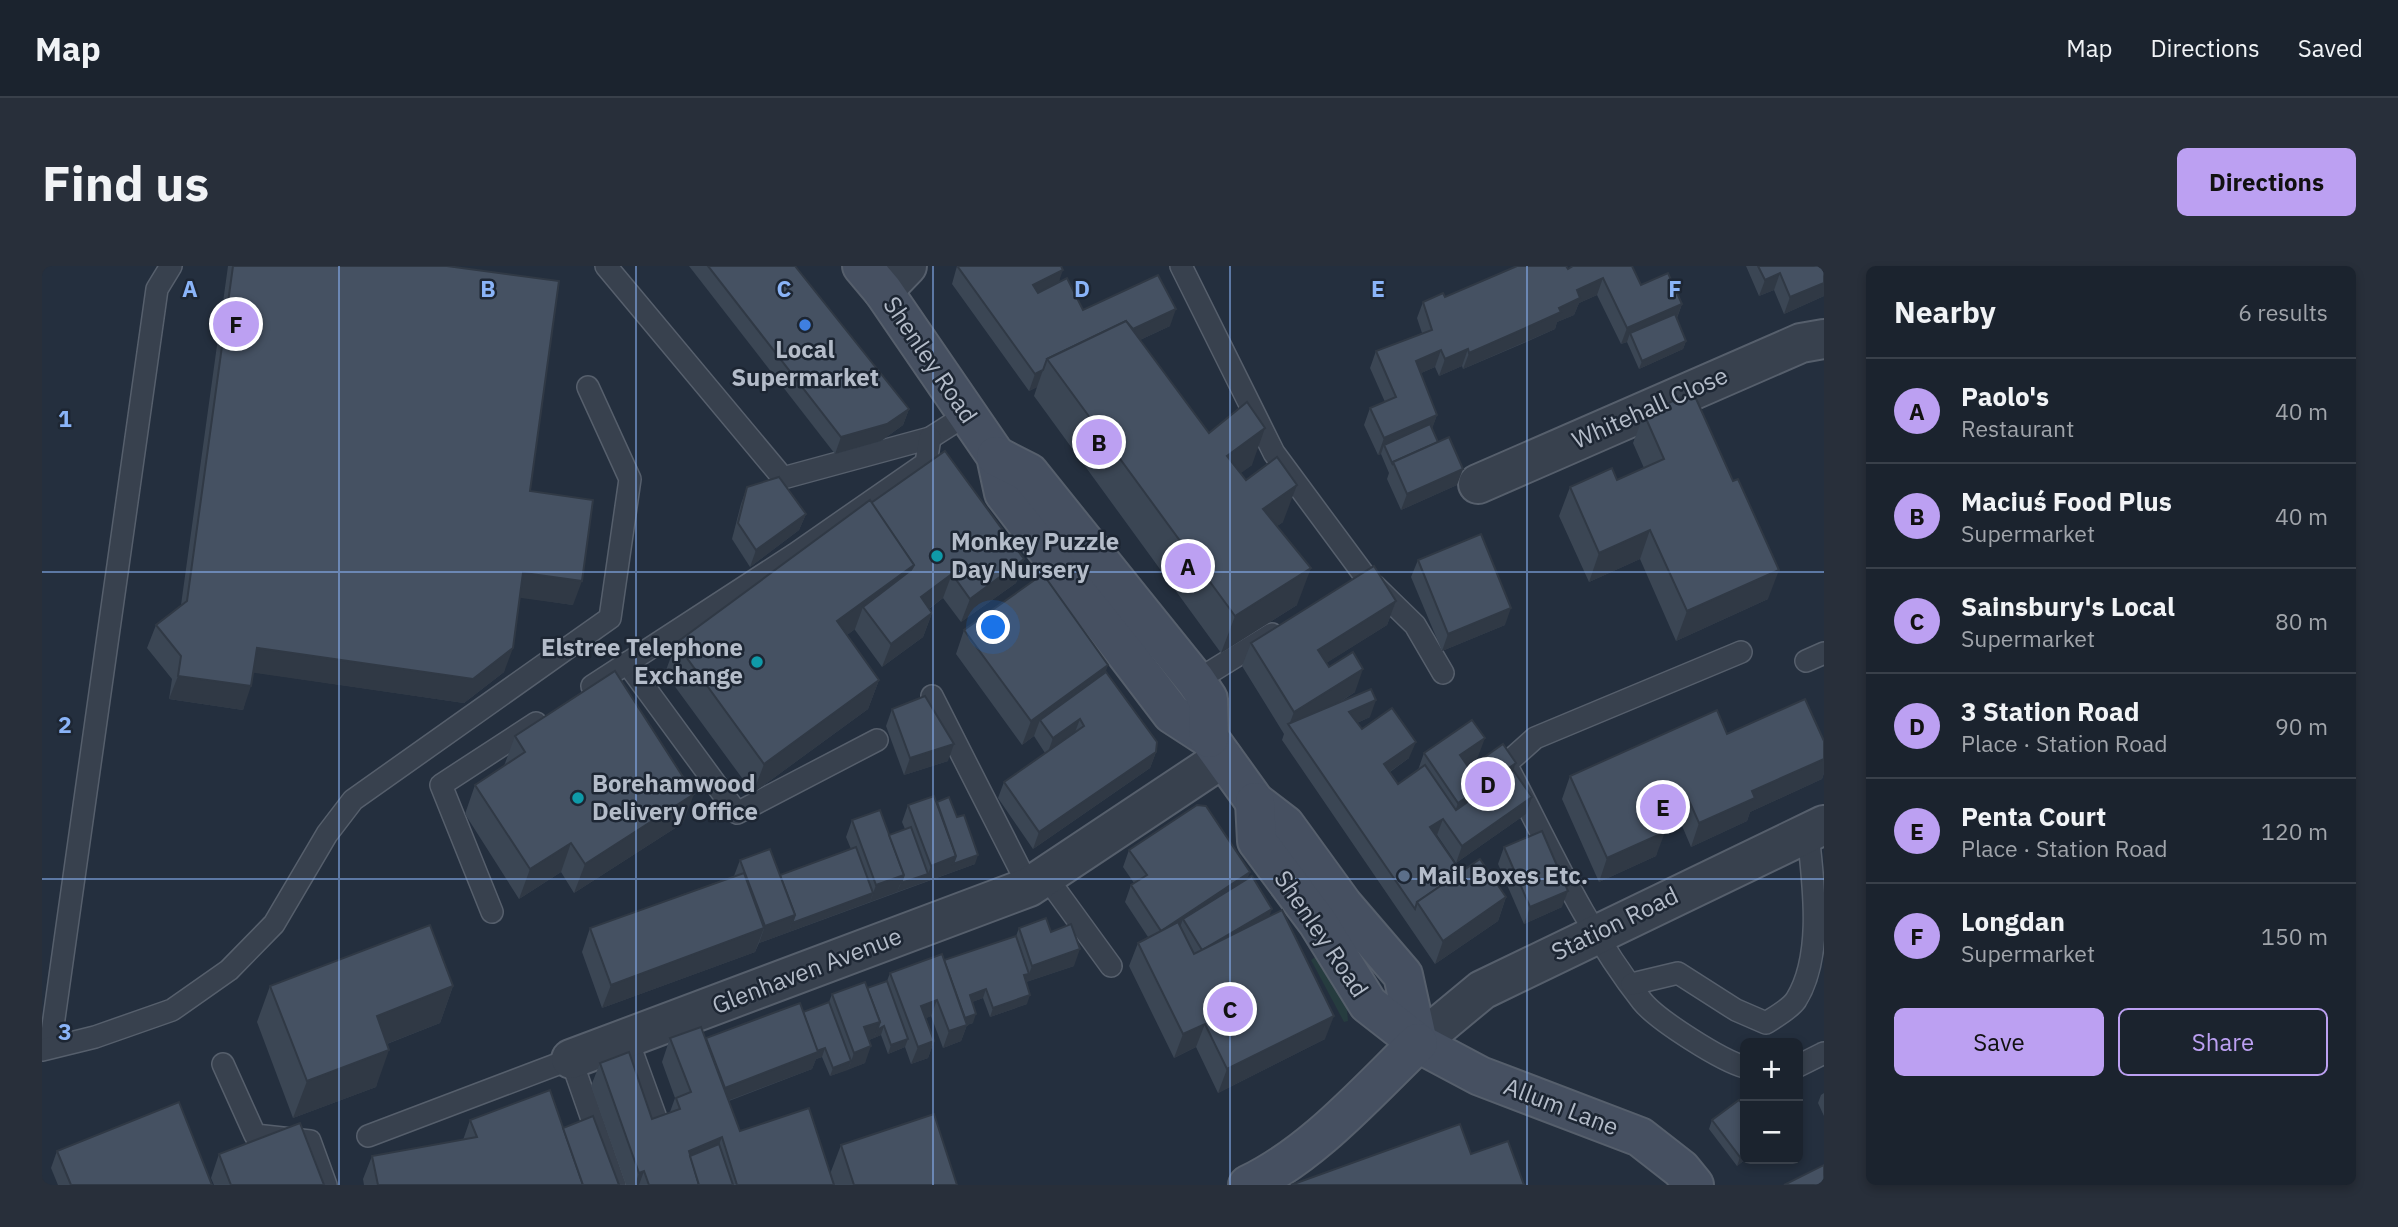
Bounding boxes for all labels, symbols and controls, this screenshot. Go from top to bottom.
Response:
text: Map [35,27,101,70]
text: Map [2066,32,2112,64]
text: Directions [2150,32,2260,64]
text: Saved [2298,32,2363,64]
button: Directions [2177,148,2356,216]
text: Find us [42,151,209,214]
text: A [182,273,198,303]
text: B [480,273,496,303]
text: C [777,273,792,303]
text: D [1074,273,1090,303]
text: E [1371,273,1385,303]
text: F [1668,273,1682,303]
street label: Shenley Road [877,290,985,429]
text: Nearby [1894,292,1996,331]
text: 6 results [2238,297,2328,327]
pin: F [213,298,259,350]
marker: Local Supermarket [797,317,813,333]
place label: Local Supermarket [731,333,879,393]
street label: Whitehall Close [1567,358,1733,456]
text: Paolo's [1961,379,2049,413]
text: A [1909,396,1925,426]
text: 40 m [2275,396,2328,426]
text: 1 [58,403,72,433]
text: Restaurant [1961,413,2074,443]
pin: B [1076,416,1122,468]
text: Maciuś Food Plus [1961,484,2172,518]
text: B [1909,501,1925,531]
text: 40 m [2275,501,2328,531]
text: Supermarket [1961,518,2095,548]
place label: Monkey Puzzle Day Nursery [951,525,1119,585]
pin: A [1165,540,1211,592]
marker: Monkey Puzzle Day Nursery [929,548,945,564]
text: Sainsbury's Local [1961,589,2175,623]
text: C [1910,606,1924,636]
text: 80 m [2275,606,2328,636]
your location [976,610,1010,644]
text: Supermarket [1961,623,2095,653]
place label: Elstree Telephone Exchange [541,631,743,691]
marker: Elstree Telephone Exchange [749,654,765,670]
text: 3 Station Road [1961,694,2140,728]
text: 2 [58,709,72,739]
text: D [1909,711,1925,741]
text: 90 m [2275,711,2328,741]
text: Place · Station Road [1961,728,2168,758]
pin: D [1465,758,1511,810]
place label: Borehamwood Delivery Office [592,767,758,827]
pin: E [1640,781,1686,833]
marker: Borehamwood Delivery Office [570,790,586,806]
text: Penta Court [1961,799,2106,833]
text: E [1910,816,1924,846]
text: 120 m [2261,816,2328,846]
text: Place · Station Road [1961,833,2168,863]
place label: Mail Boxes Etc. [1418,859,1588,891]
street label: Shenley Road [1268,864,1376,1003]
marker: Mail Boxes Etc. [1396,868,1412,884]
street label: Station Road [1546,879,1683,968]
text: Longdan [1961,904,2065,938]
street label: Glenhaven Avenue [707,919,906,1021]
text: F [1910,921,1924,951]
text: 150 m [2261,921,2328,951]
text: Supermarket [1961,938,2095,968]
pin: C [1207,983,1253,1035]
button: Save [1894,1008,2104,1076]
button: Share [2118,1008,2328,1076]
text: 3 [58,1016,72,1046]
map controls [1740,1038,1803,1164]
button: + [1740,1038,1803,1101]
street label: Allum Lane [1500,1070,1623,1143]
button: − [1740,1101,1803,1164]

